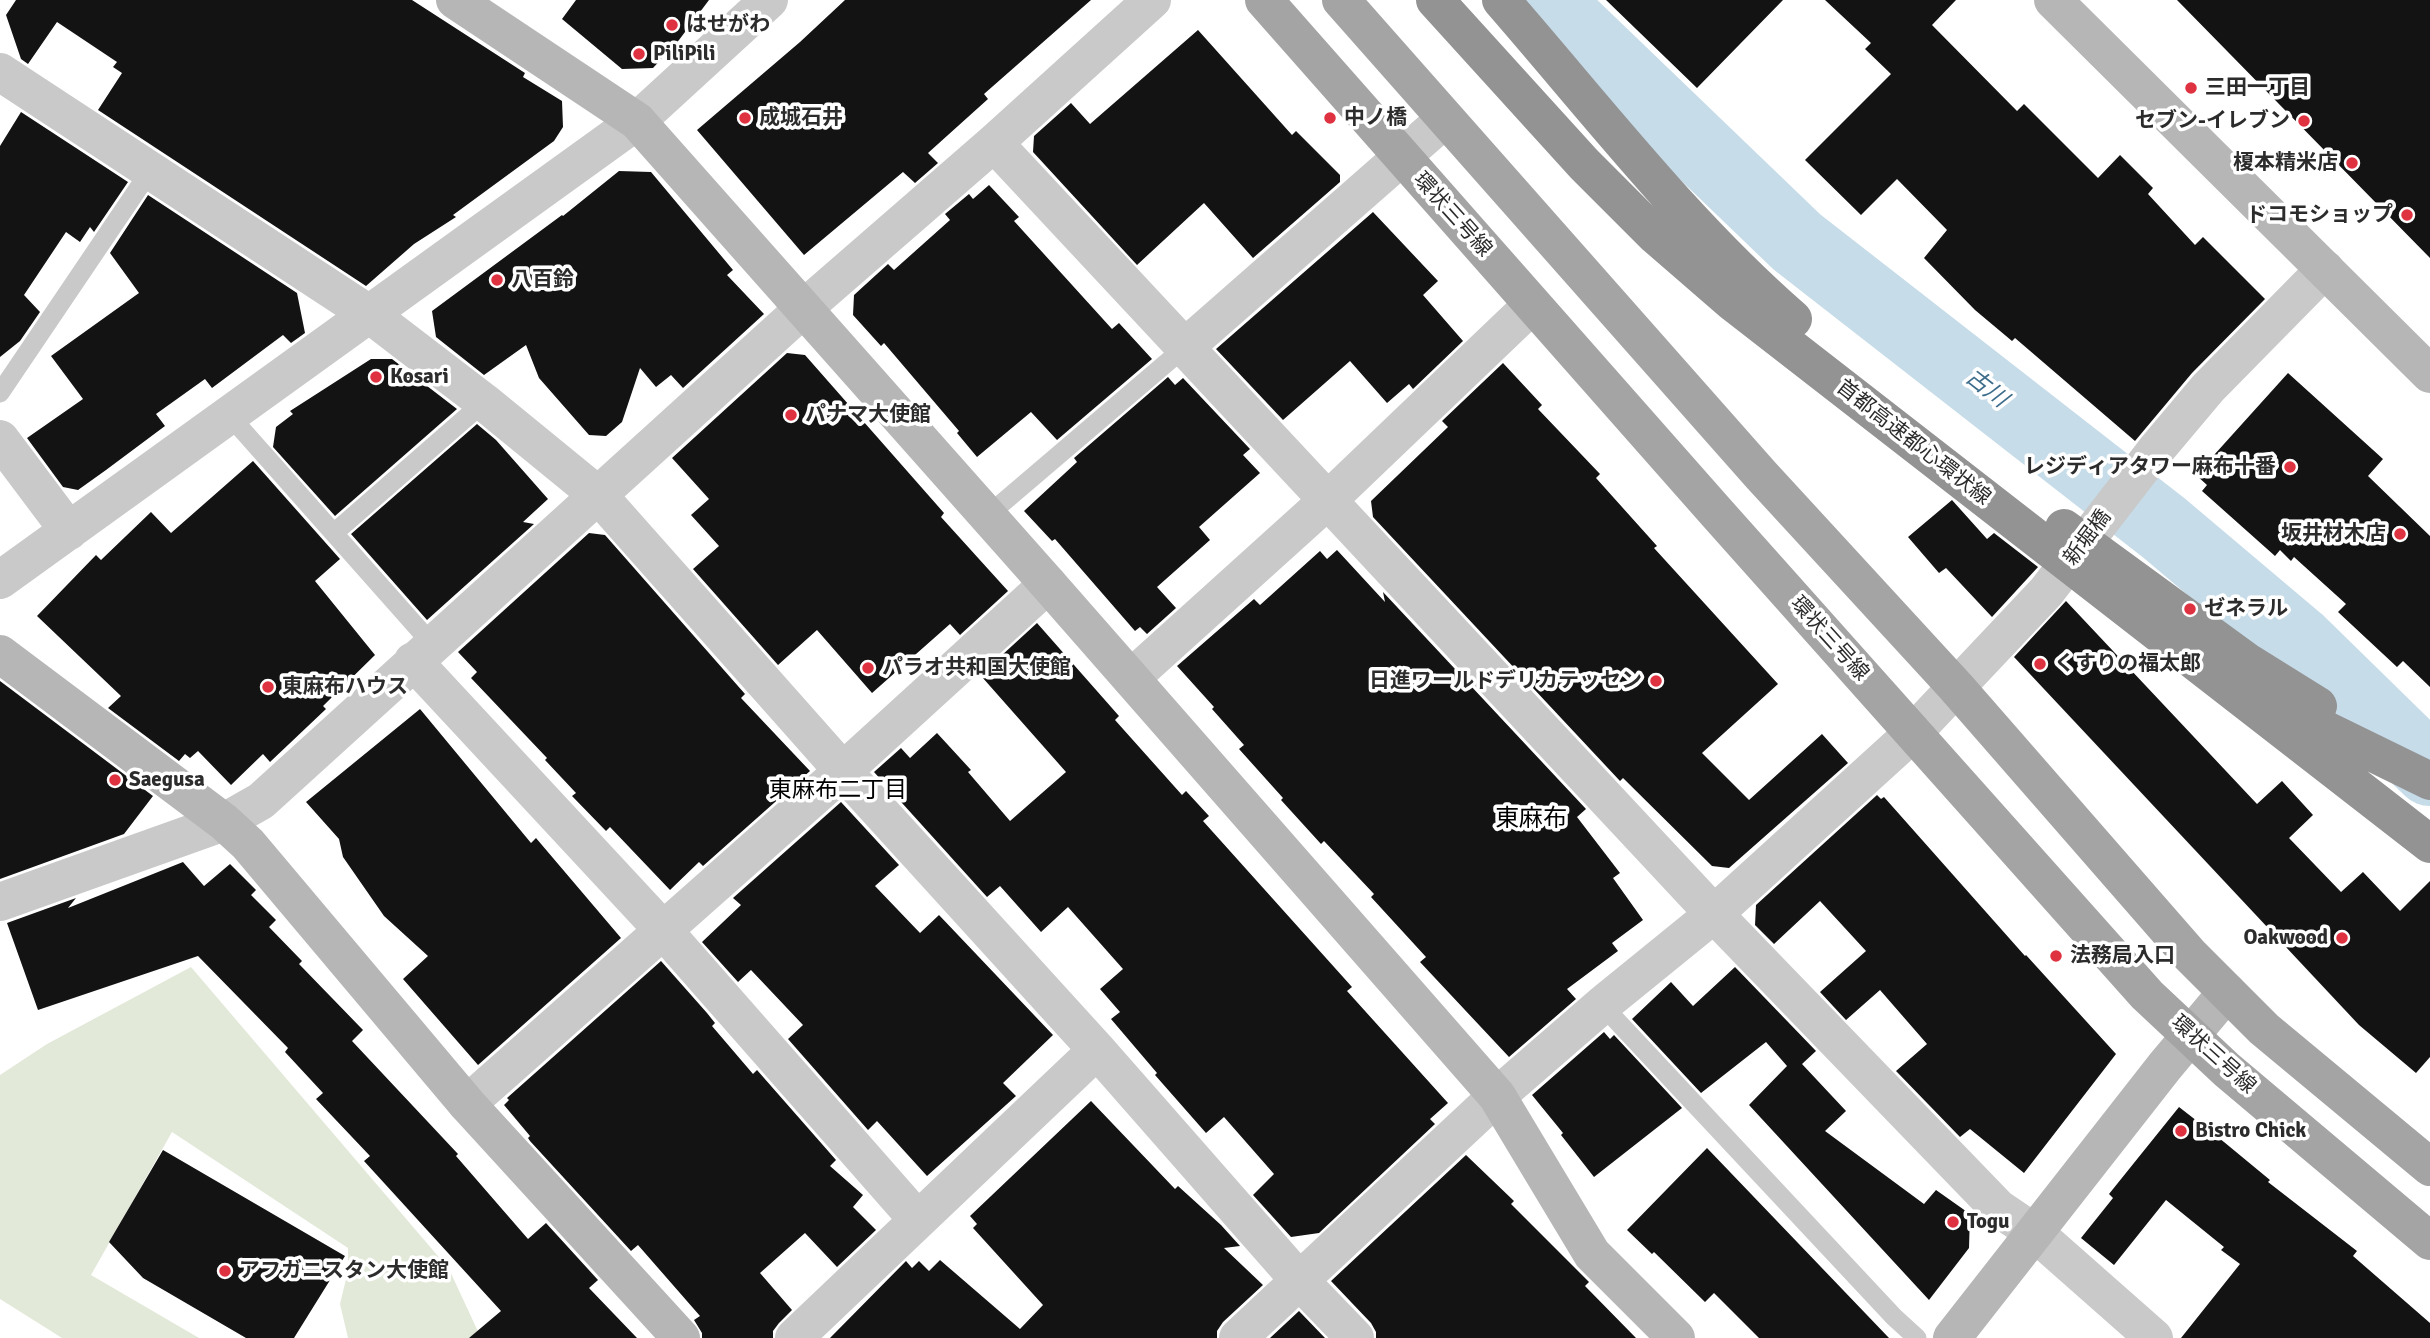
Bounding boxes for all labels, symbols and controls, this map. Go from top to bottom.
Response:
place label: はせがわ [686,12,770,38]
marker: はせがわ [664,17,680,33]
place label: PiliPili [653,41,715,67]
marker: PiliPili [631,46,647,62]
place label: 三田一丁目 [2205,75,2310,101]
marker: 三田一丁目 [2183,80,2199,96]
place label: 成城石井 [759,105,843,131]
place label: 中ノ橋 [1344,105,1407,131]
place label: セブン-イレブン [2135,108,2290,134]
marker: 成城石井 [737,110,753,126]
marker: 中ノ橋 [1322,110,1338,126]
marker: セブン-イレブン [2296,113,2312,129]
place label: 榎本精米店 [2233,150,2338,176]
marker: 榎本精米店 [2344,155,2360,171]
street label: 環状三号線 [1408,168,1496,262]
place label: ドコモショップ [2246,202,2393,228]
marker: ドコモショップ [2399,207,2415,223]
place label: 八百鈴 [511,267,574,293]
marker: 八百鈴 [489,272,505,288]
place label: Kosari [390,364,449,390]
water label: 古川 [1959,364,2013,414]
marker: Kosari [368,369,384,385]
street label: 首都高速都心環状線 [1831,375,1995,511]
place label: パナマ大使館 [805,402,931,428]
marker: パナマ大使館 [783,407,799,423]
place label: レジディアタワー麻布十番 [2024,454,2276,480]
marker: レジディアタワー麻布十番 [2282,459,2298,475]
street label: 新堀橋 [2059,505,2117,571]
place label: 坂井材木店 [2281,521,2386,547]
marker: 坂井材木店 [2392,526,2408,542]
street label: 環状三号線 [1785,592,1873,686]
place label: ゼネラル [2204,596,2288,622]
marker: ゼネラル [2182,601,2198,617]
place label: くすりの福太郎 [2054,651,2201,677]
place label: パラオ共和国大使館 [882,655,1071,681]
marker: くすりの福太郎 [2032,656,2048,672]
marker: パラオ共和国大使館 [860,660,876,676]
place label: 日進ワールドデリカテッセン [1369,668,1642,694]
marker: 日進ワールドデリカテッセン [1648,673,1664,689]
place label: 東麻布ハウス [282,674,408,700]
marker: 東麻布ハウス [260,679,276,695]
place label: Saegusa [129,767,205,793]
marker: Saegusa [107,772,123,788]
district label: 東麻布二丁目 [769,777,907,805]
district label: 東麻布 [1495,806,1567,834]
place label: Oakwood [2244,925,2328,951]
marker: Oakwood [2334,930,2350,946]
place label: 法務局入口 [2070,943,2175,969]
marker: 法務局入口 [2048,948,2064,964]
street label: 環状三号線 [2166,1011,2260,1099]
place label: Bistro Chick [2195,1118,2306,1144]
marker: Bistro Chick [2173,1123,2189,1139]
place label: Togu [1967,1209,2010,1235]
marker: Togu [1945,1214,1961,1230]
place label: アフガニスタン大使館 [239,1258,449,1284]
marker: アフガニスタン大使館 [217,1263,233,1279]

